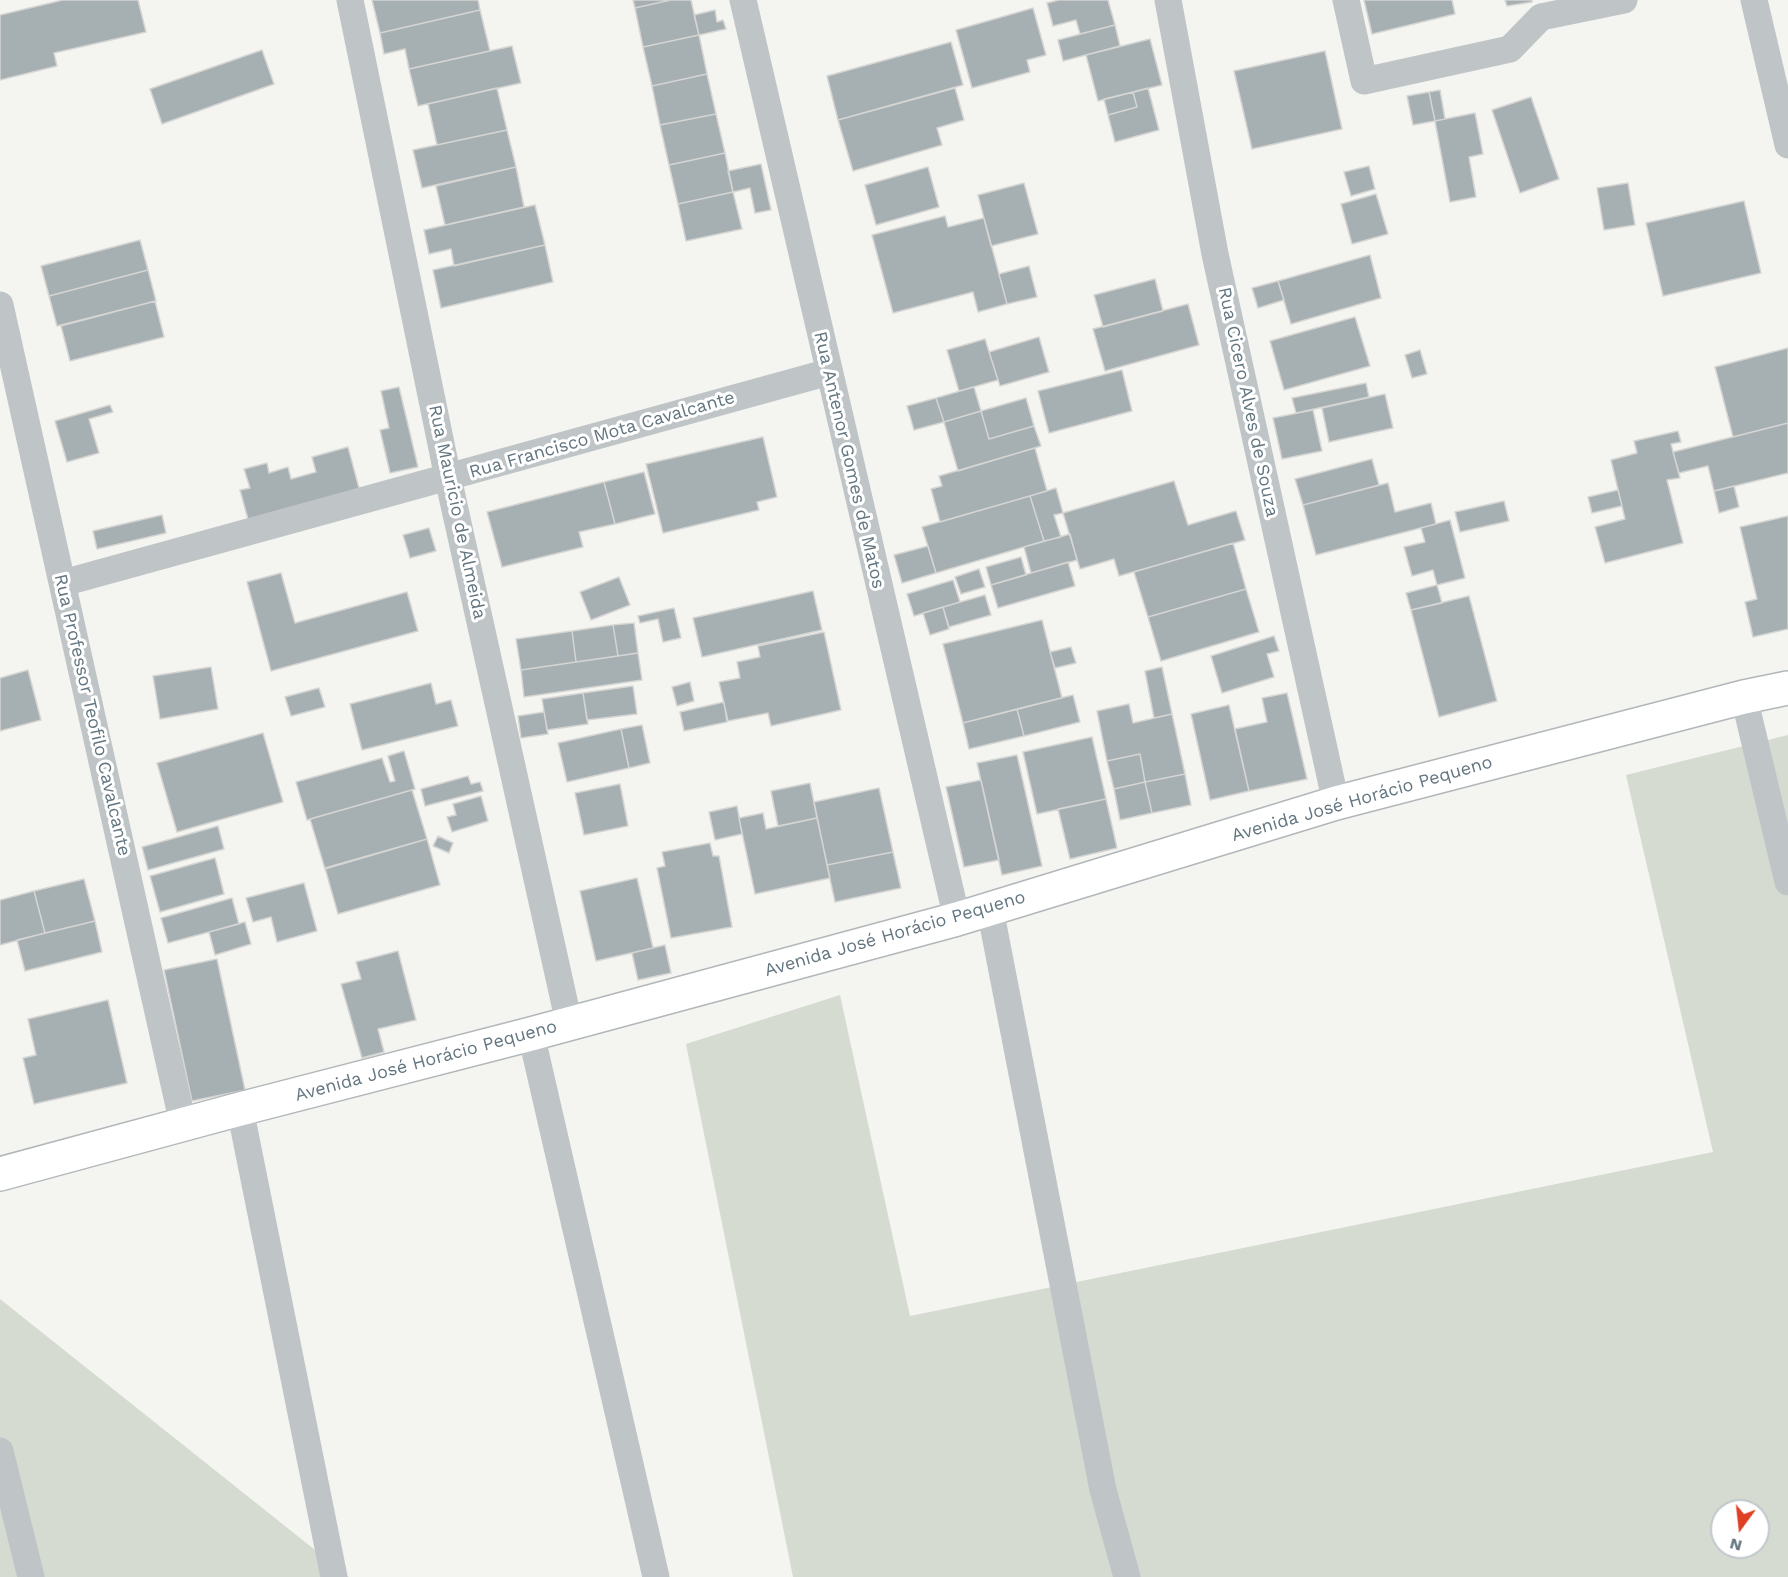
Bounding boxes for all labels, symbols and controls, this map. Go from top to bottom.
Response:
street label: Rua Cicero Alves de Souza [1213,285,1283,519]
street label: Rua Antenor Gomes de Matos [809,329,889,591]
street label: Rua Francisco Mota Cavalcante [467,387,737,483]
street label: Rua Mauricio de Almeida [424,403,490,621]
street label: Rua Professor Teofilo Cavalcante [49,572,135,858]
street label: Avenida José Horácio Pequeno [1229,751,1495,847]
street label: Avenida José Horácio Pequeno [762,886,1028,982]
street label: Avenida José Horácio Pequeno [293,1016,559,1106]
north arrow [1710,1499,1770,1559]
text: N [1728,1534,1744,1556]

